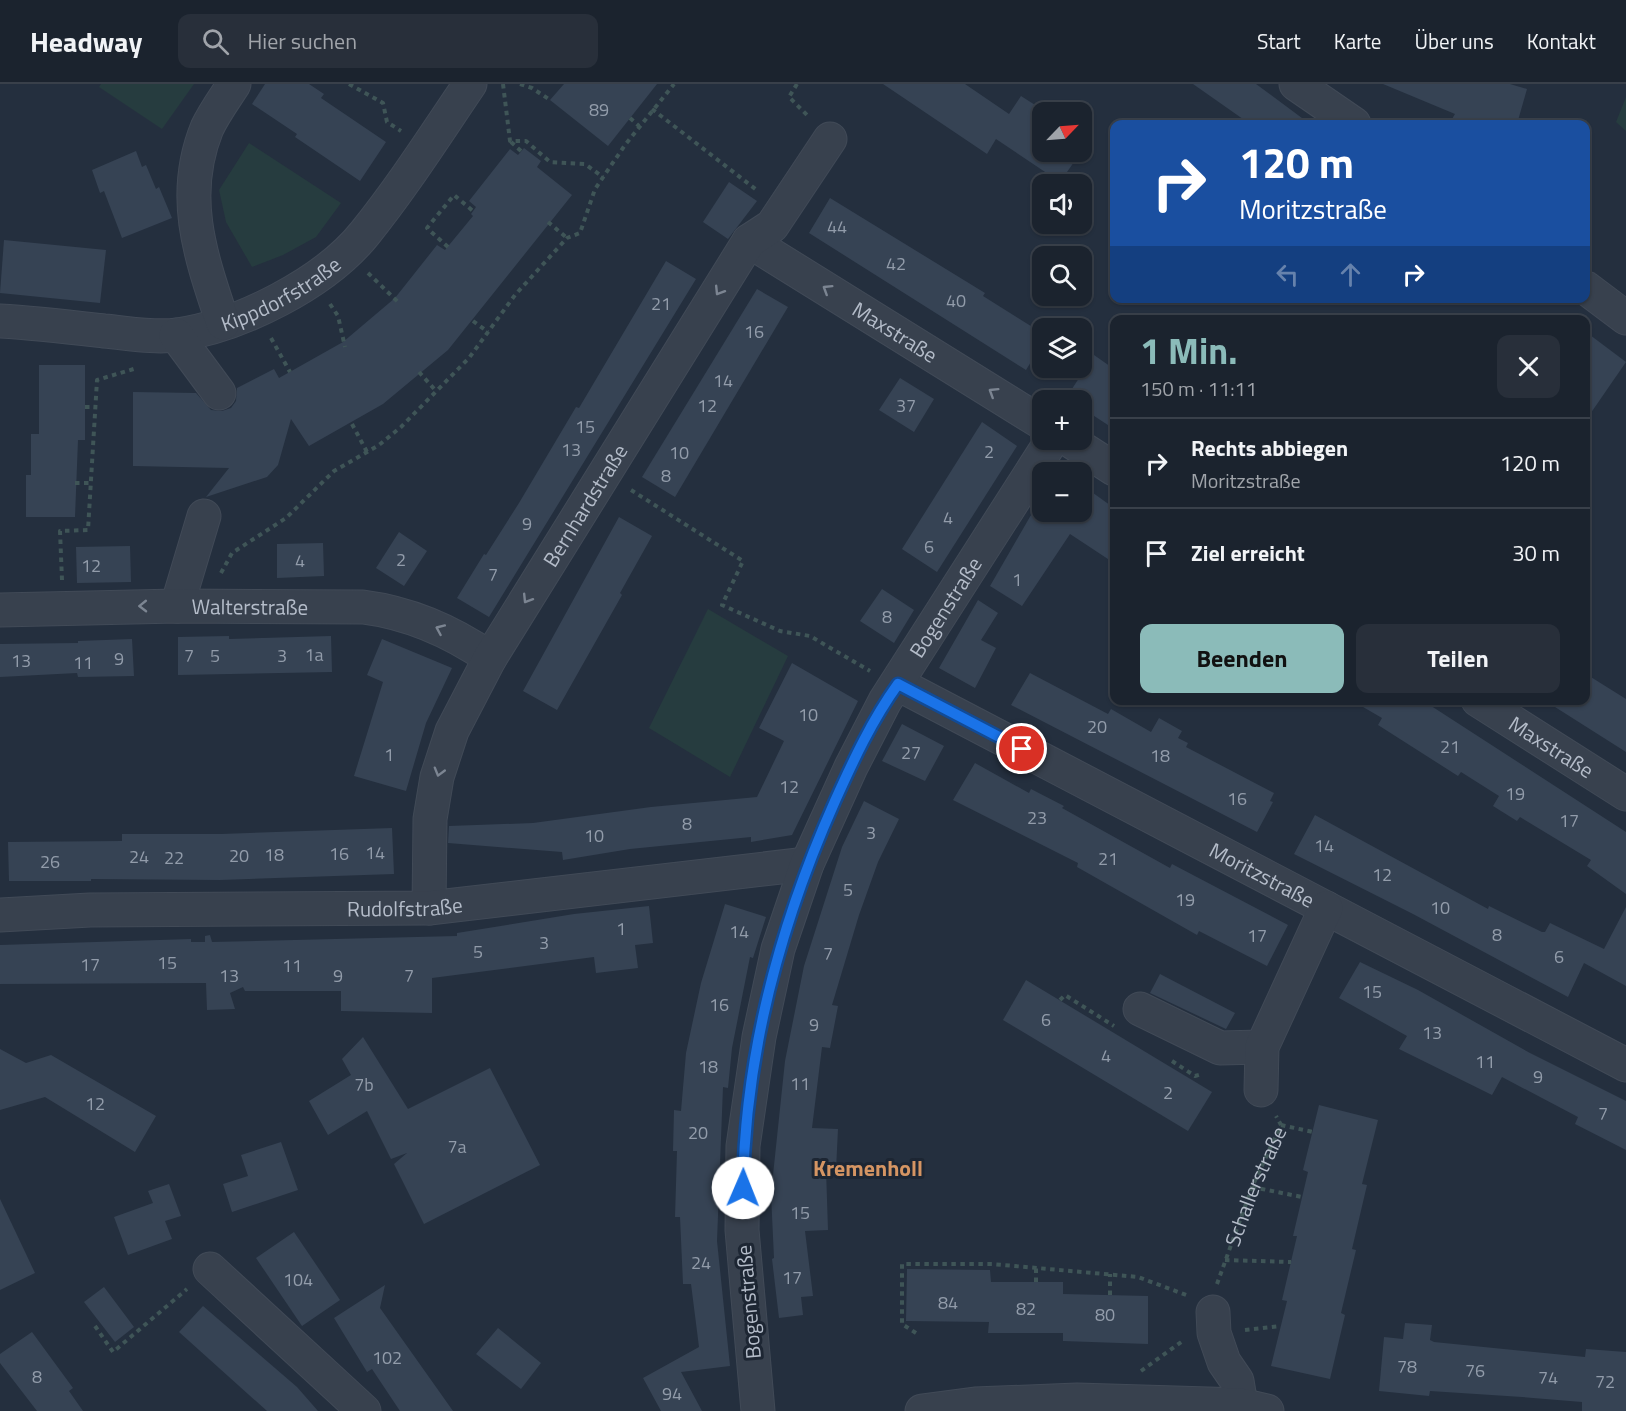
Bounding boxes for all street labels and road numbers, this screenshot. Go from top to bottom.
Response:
street label: Kippdorfstraße [216,248,348,339]
street label: Maxstraße [846,293,944,370]
street label: Bernhardstraße [534,438,635,573]
street label: Bogenstraße [901,550,989,664]
street label: Walterstraße [192,590,308,623]
street label: Maxstraße [1503,708,1600,786]
street label: Moritzstraße [1204,834,1321,915]
street label: Rudolfstraße [347,888,464,924]
street label: Schallerstraße [1216,1121,1294,1251]
street label: Bogenstraße [727,1244,769,1360]

